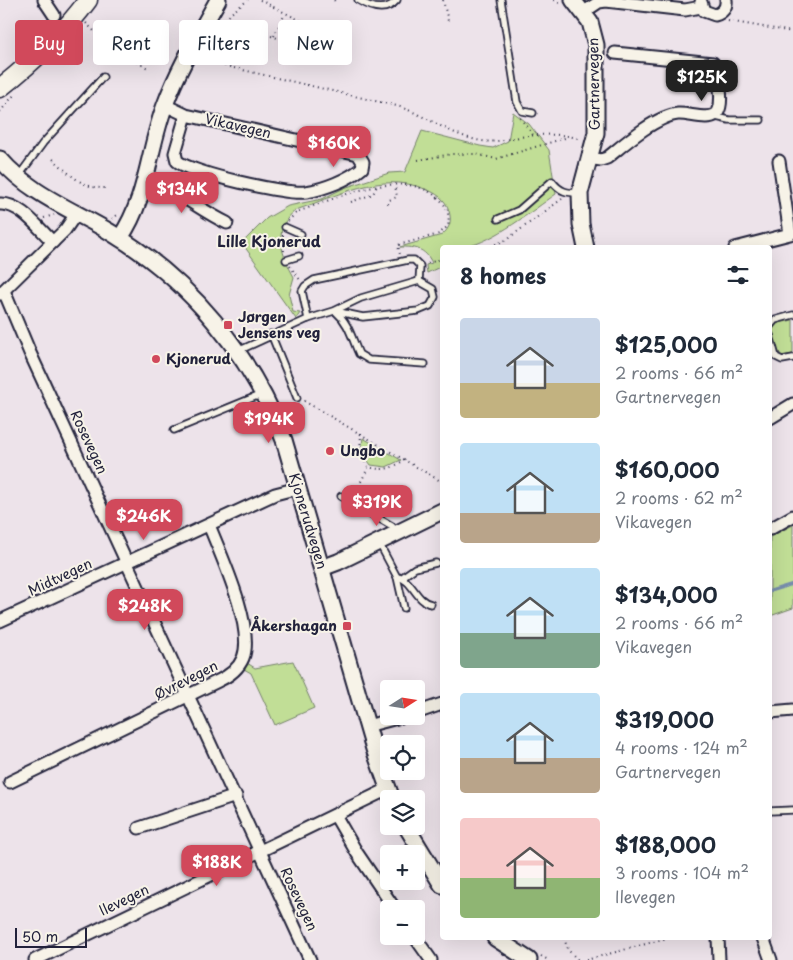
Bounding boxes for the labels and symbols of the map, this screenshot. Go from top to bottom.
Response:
street label: Gartnervegen [582,37,605,131]
pin: $125K [667,59,737,102]
street label: Vikavegen [203,108,273,143]
pin: $160K [299,126,369,168]
pin: $134K [147,172,217,214]
district label: Lille Kjonerud [217,229,321,252]
place label: Jørgen Jensens veg [238,306,320,343]
marker: Jørgen Jensens veg [222,319,234,331]
place label: Kjonerud [166,348,232,369]
marker: Kjonerud [150,353,162,365]
pin: $194K [234,402,304,444]
street label: Rosevegen [66,406,113,477]
place label: Ungbo [340,440,385,461]
marker: Ungbo [324,445,336,457]
street label: Kjonerudvegen [284,470,333,571]
pin: $319K [342,484,412,527]
pin: $246K [109,498,179,541]
street label: Midtvegen [24,553,95,601]
pin: $248K [110,588,180,631]
place label: Åkershagan [250,615,337,636]
marker: Åkershagan [341,620,353,632]
street label: Øvrevegen [150,655,221,705]
north arrow [380,680,425,725]
pin: $188K [182,844,252,887]
street label: Rosevegen [276,863,323,934]
street label: Ilevegen [95,878,152,921]
scale bar [15,925,88,948]

